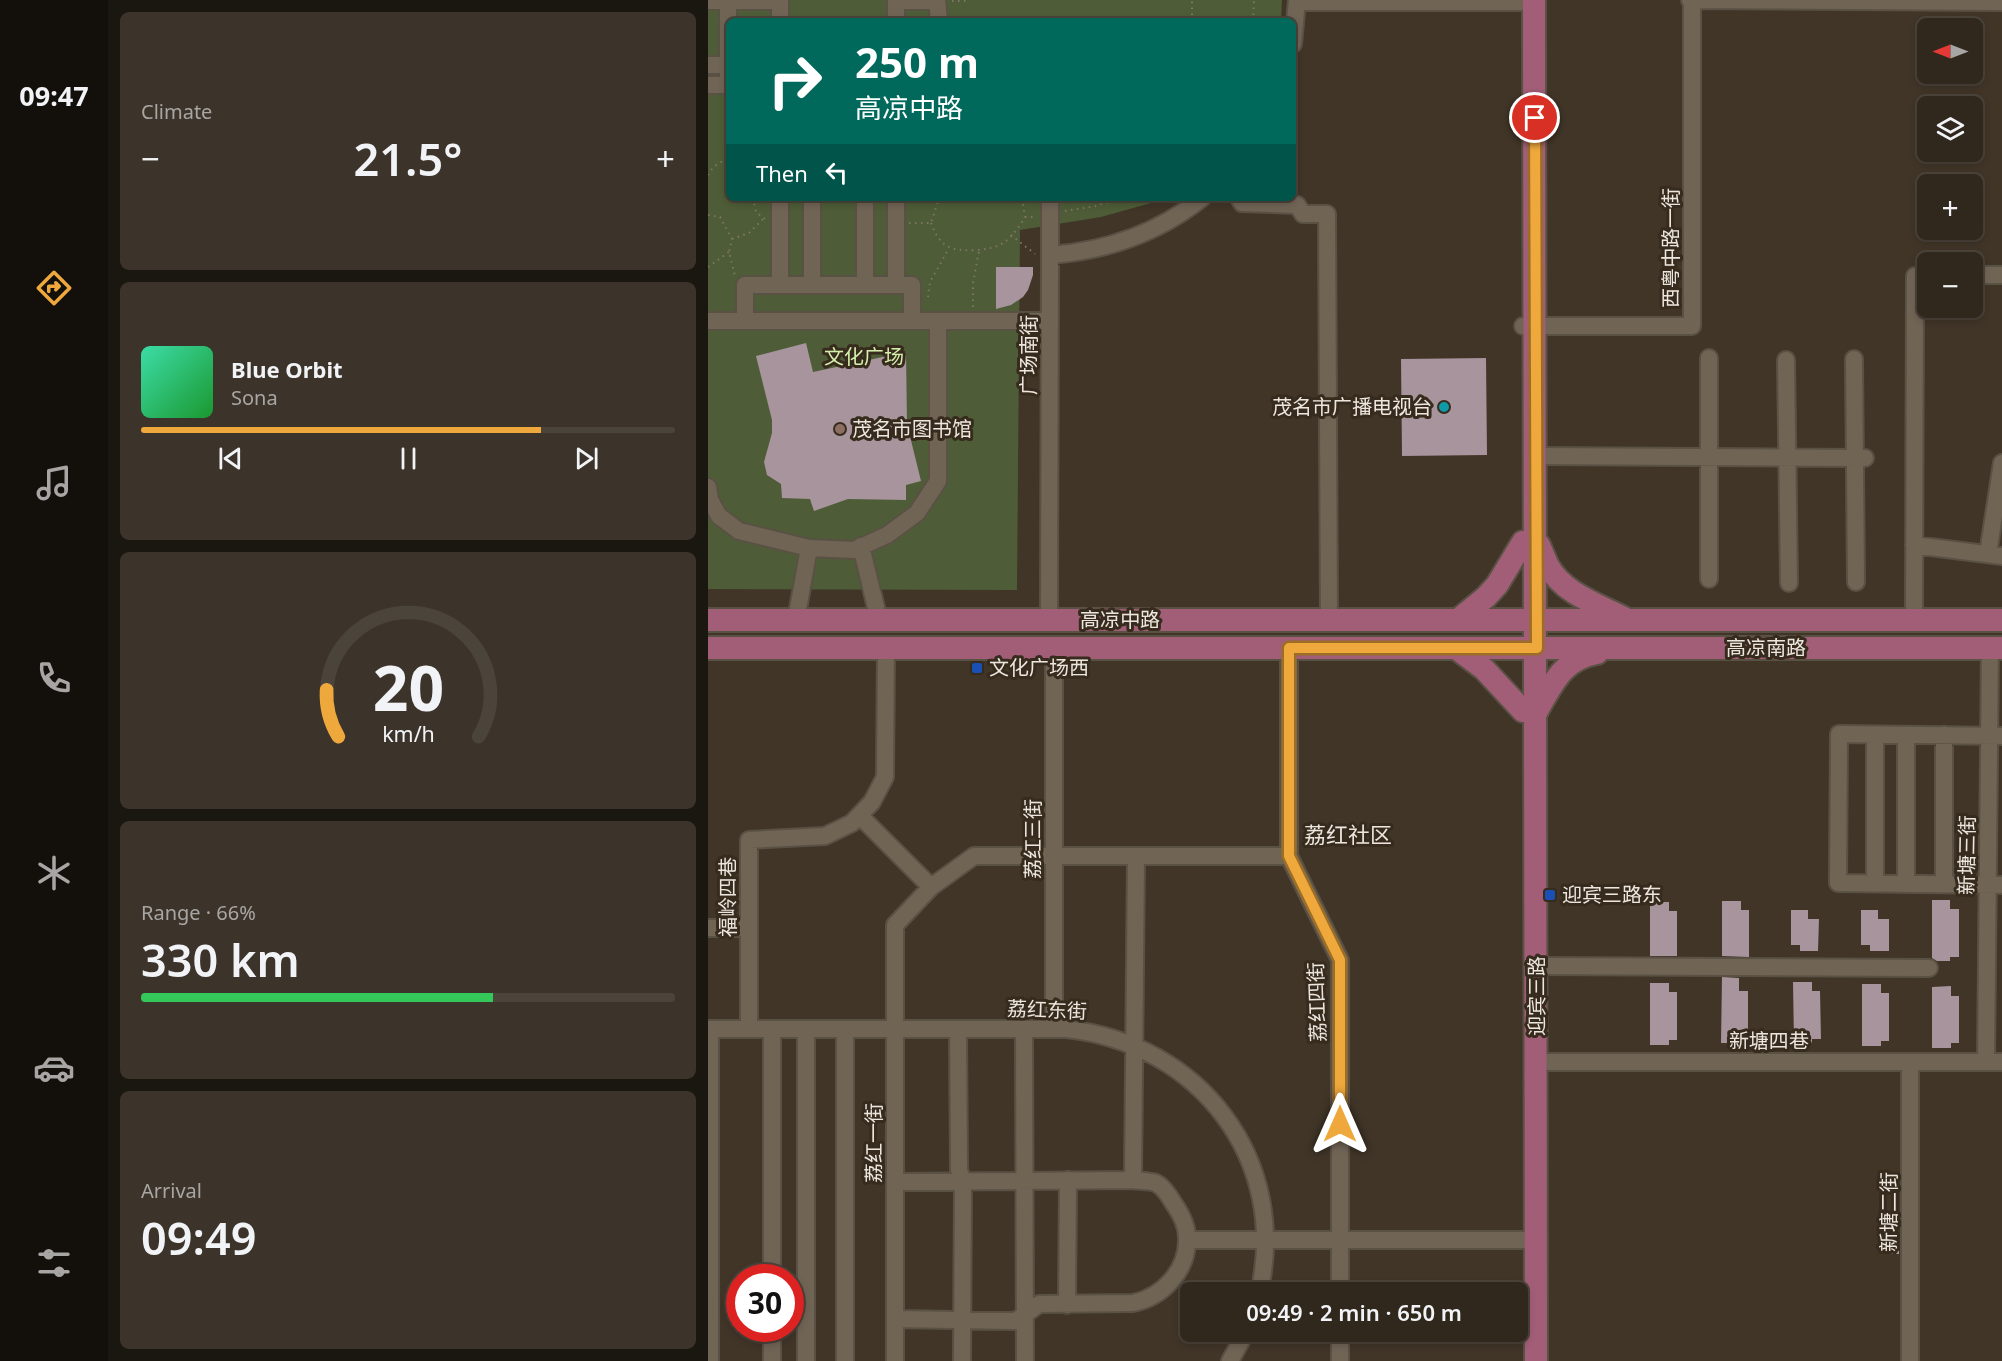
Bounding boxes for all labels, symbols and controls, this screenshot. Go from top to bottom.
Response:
north arrow [1917,18,1983,84]
map controls [1917,18,1983,318]
text: 250 m [855,33,979,90]
icon: right [756,42,834,120]
text: 09:47 [19,77,89,114]
text: 高凉中路 [855,89,963,126]
pin [1509,92,1560,143]
button: layers [1917,96,1983,162]
text: Climate [141,98,212,125]
icon: arrive [1518,101,1551,134]
text: 21.5° [354,128,462,189]
text: − [141,136,160,181]
text: + [656,136,675,181]
icon: left [820,156,853,189]
text: Then [756,158,808,188]
button: + [1917,174,1983,240]
street label: 西粤中路一街 [1657,188,1684,308]
button: − [1917,252,1983,318]
icon: directions [33,267,75,309]
street label: 广场南街 [1015,315,1042,395]
park label: 文化广场 [824,343,904,370]
text: Blue Orbit [231,354,343,384]
text: Sona [231,384,278,411]
place label: 茂名市广播电视台 [1272,393,1432,420]
marker: 茂名市广播电视台 [1437,400,1451,414]
place label: 茂名市图书馆 [852,415,972,442]
marker: 茂名市图书馆 [833,422,847,436]
icon: previous [214,442,247,475]
icon: pause [392,442,425,475]
icon: next [570,442,603,475]
icon: music [33,462,75,504]
street label: 高凉中路 [1080,606,1160,633]
street label: 高凉南路 [1726,634,1806,661]
text: 20 [372,645,444,730]
place label: 文化广场西 [989,654,1089,681]
icon: phone [33,657,75,699]
marker: 文化广场西 [970,661,984,675]
text: km/h [382,720,434,749]
street label: 荔红三街 [1019,799,1046,879]
street label: 新塘三街 [1952,815,1981,895]
district label: 荔红社区 [1304,819,1392,849]
icon: climate [33,852,75,894]
street label: 福岭四巷 [714,857,741,937]
place label: 迎宾三路东 [1562,881,1662,908]
marker: 迎宾三路东 [1543,888,1557,902]
text: Range · 66% [141,899,256,926]
text: 330 km [141,929,300,990]
street label: 迎宾三路 [1523,956,1550,1036]
street label: 荔红四街 [1302,962,1331,1042]
street label: 荔红东街 [1007,995,1087,1024]
street label: 新塘四巷 [1729,1027,1809,1054]
icon: car [33,1047,75,1089]
position arrow [1308,1092,1372,1156]
street label: 荔红一街 [860,1103,887,1183]
street label: 新塘二街 [1875,1172,1902,1252]
text: Arrival [141,1177,202,1204]
text: 09:49 [141,1207,256,1268]
icon: filters [33,1242,75,1284]
speed limit sign: 30 [726,1264,804,1342]
text: 09:49 · 2 min · 650 m [1246,1297,1462,1327]

